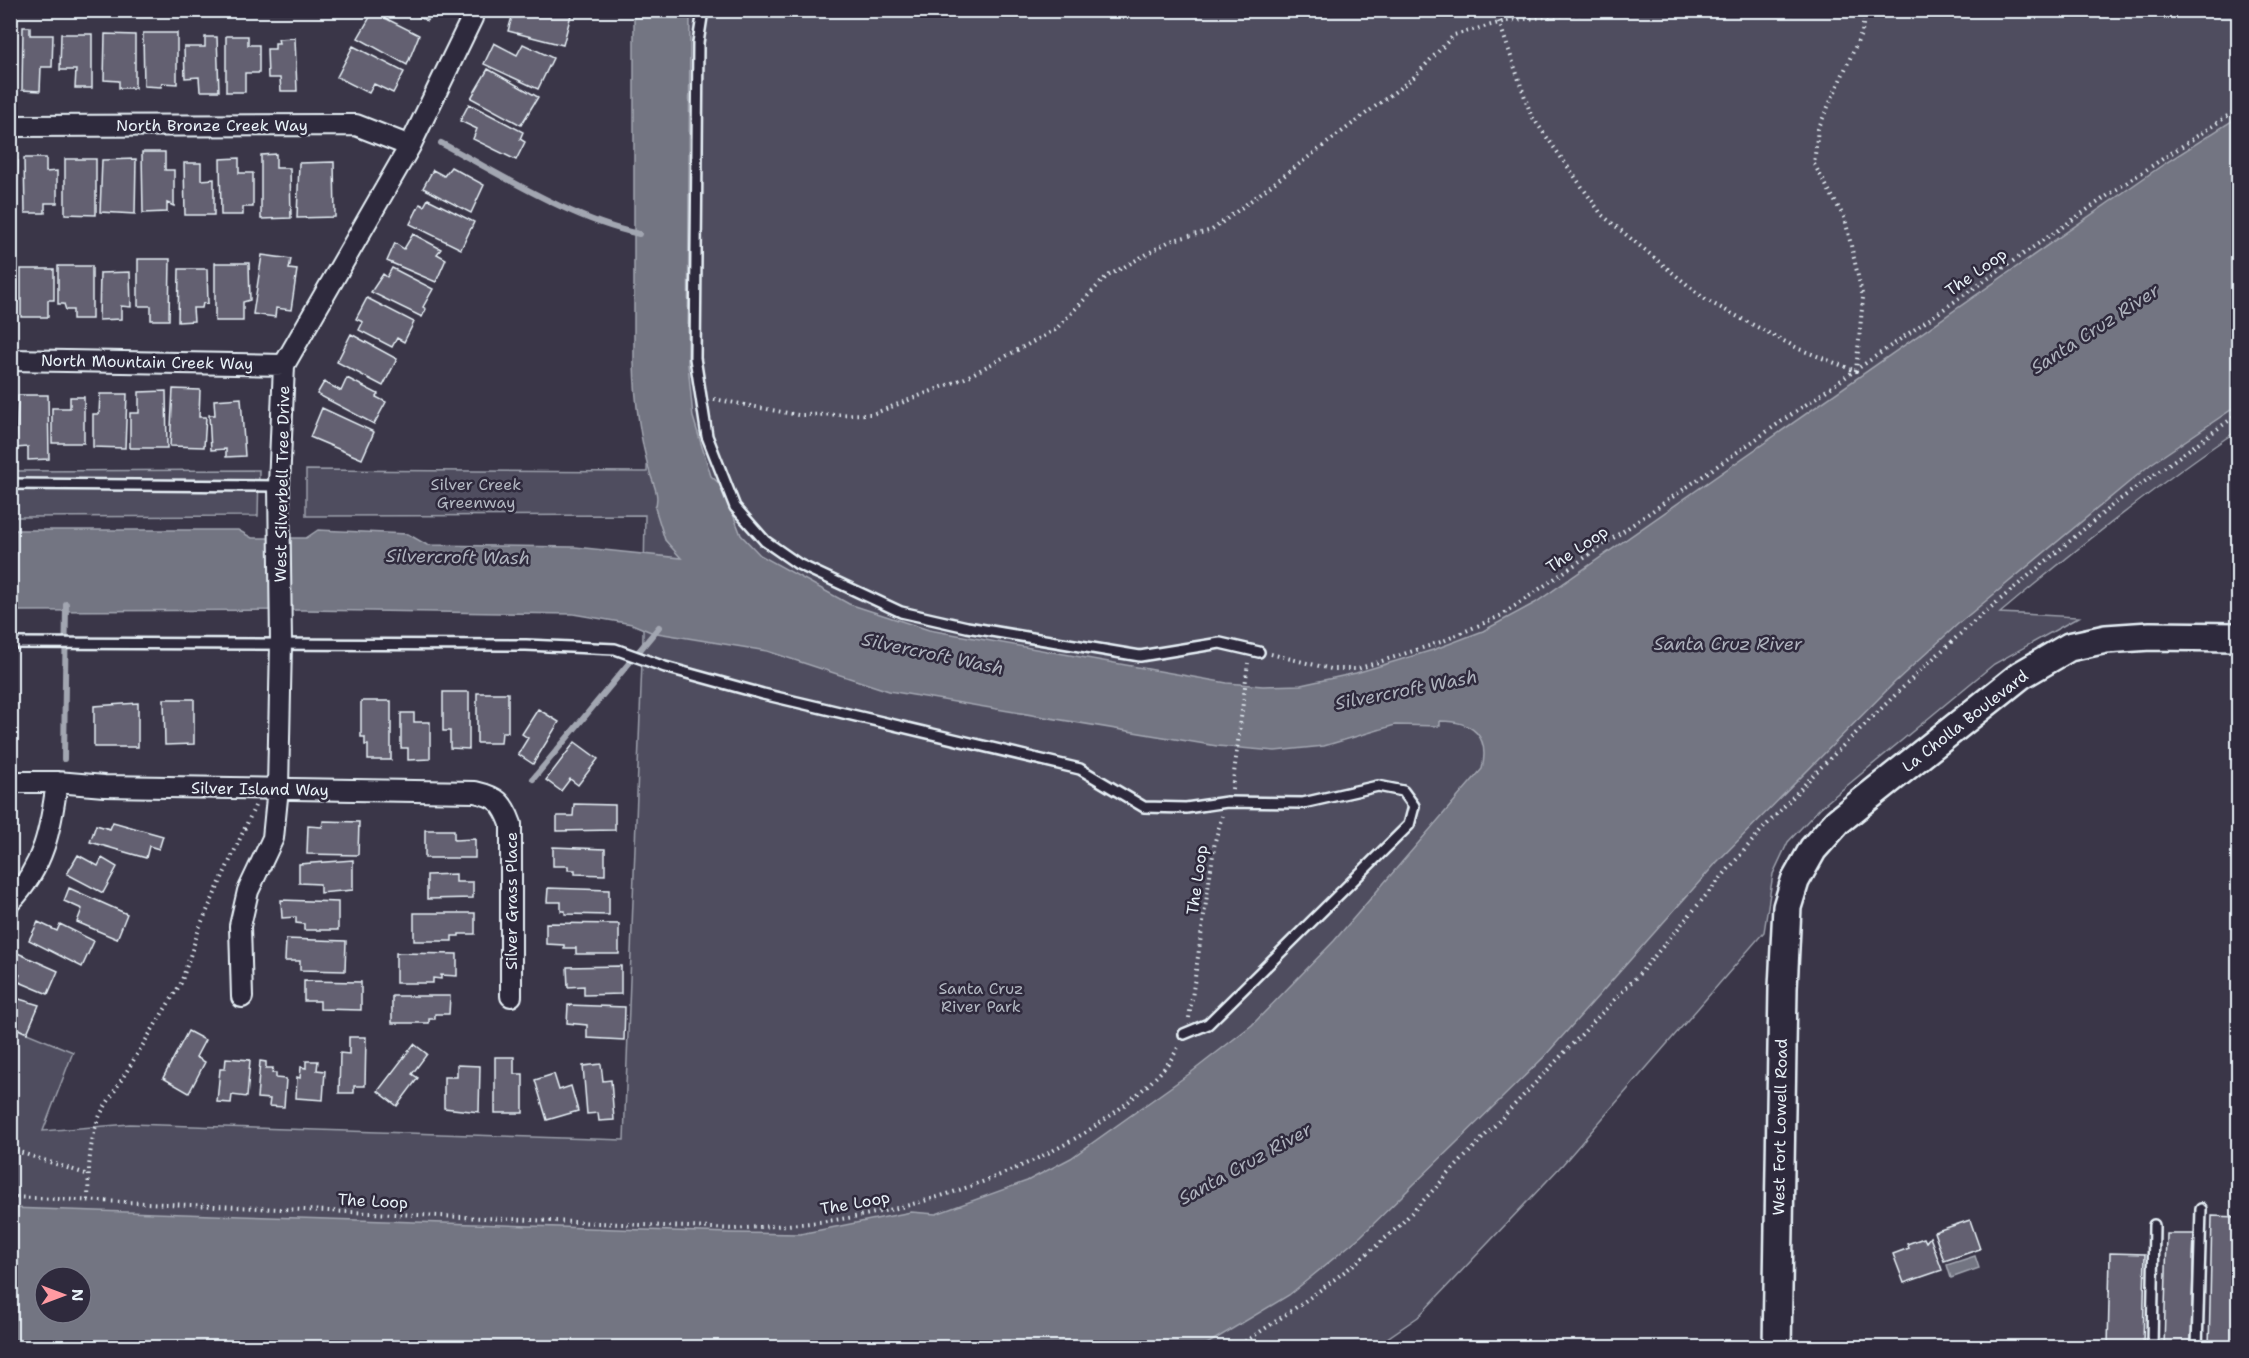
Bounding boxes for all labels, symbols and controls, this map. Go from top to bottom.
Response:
street label: North Bronze Creek Way [116,115,308,136]
street label: The Loop [1941,243,2011,301]
water label: Santa Cruz River [2026,278,2164,380]
street label: North Mountain Creek Way [41,350,253,374]
street label: West Silverbell Tree Drive [270,385,294,583]
park label: Silver Creek Greenway [431,474,521,513]
street label: The Loop [1542,521,1612,577]
water label: Silvercroft Wash [386,544,530,570]
water label: Silvercroft Wash [860,627,1006,681]
water label: Santa Cruz River [1654,632,1803,656]
water label: Silvercroft Wash [1333,664,1479,716]
street label: La Cholla Boulevard [1898,665,2032,777]
street label: Silver Island Way [191,777,329,801]
street label: Silver Grass Place [501,832,522,970]
street label: The Loop [1182,844,1212,916]
park label: Santa Cruz River Park [938,978,1024,1017]
street label: West Fort Lowell Road [1768,1038,1792,1216]
water label: Santa Cruz River [1174,1117,1316,1211]
street label: The Loop [819,1187,891,1219]
street label: The Loop [337,1189,409,1213]
north arrow [33,1265,93,1325]
text: N [67,1289,88,1301]

